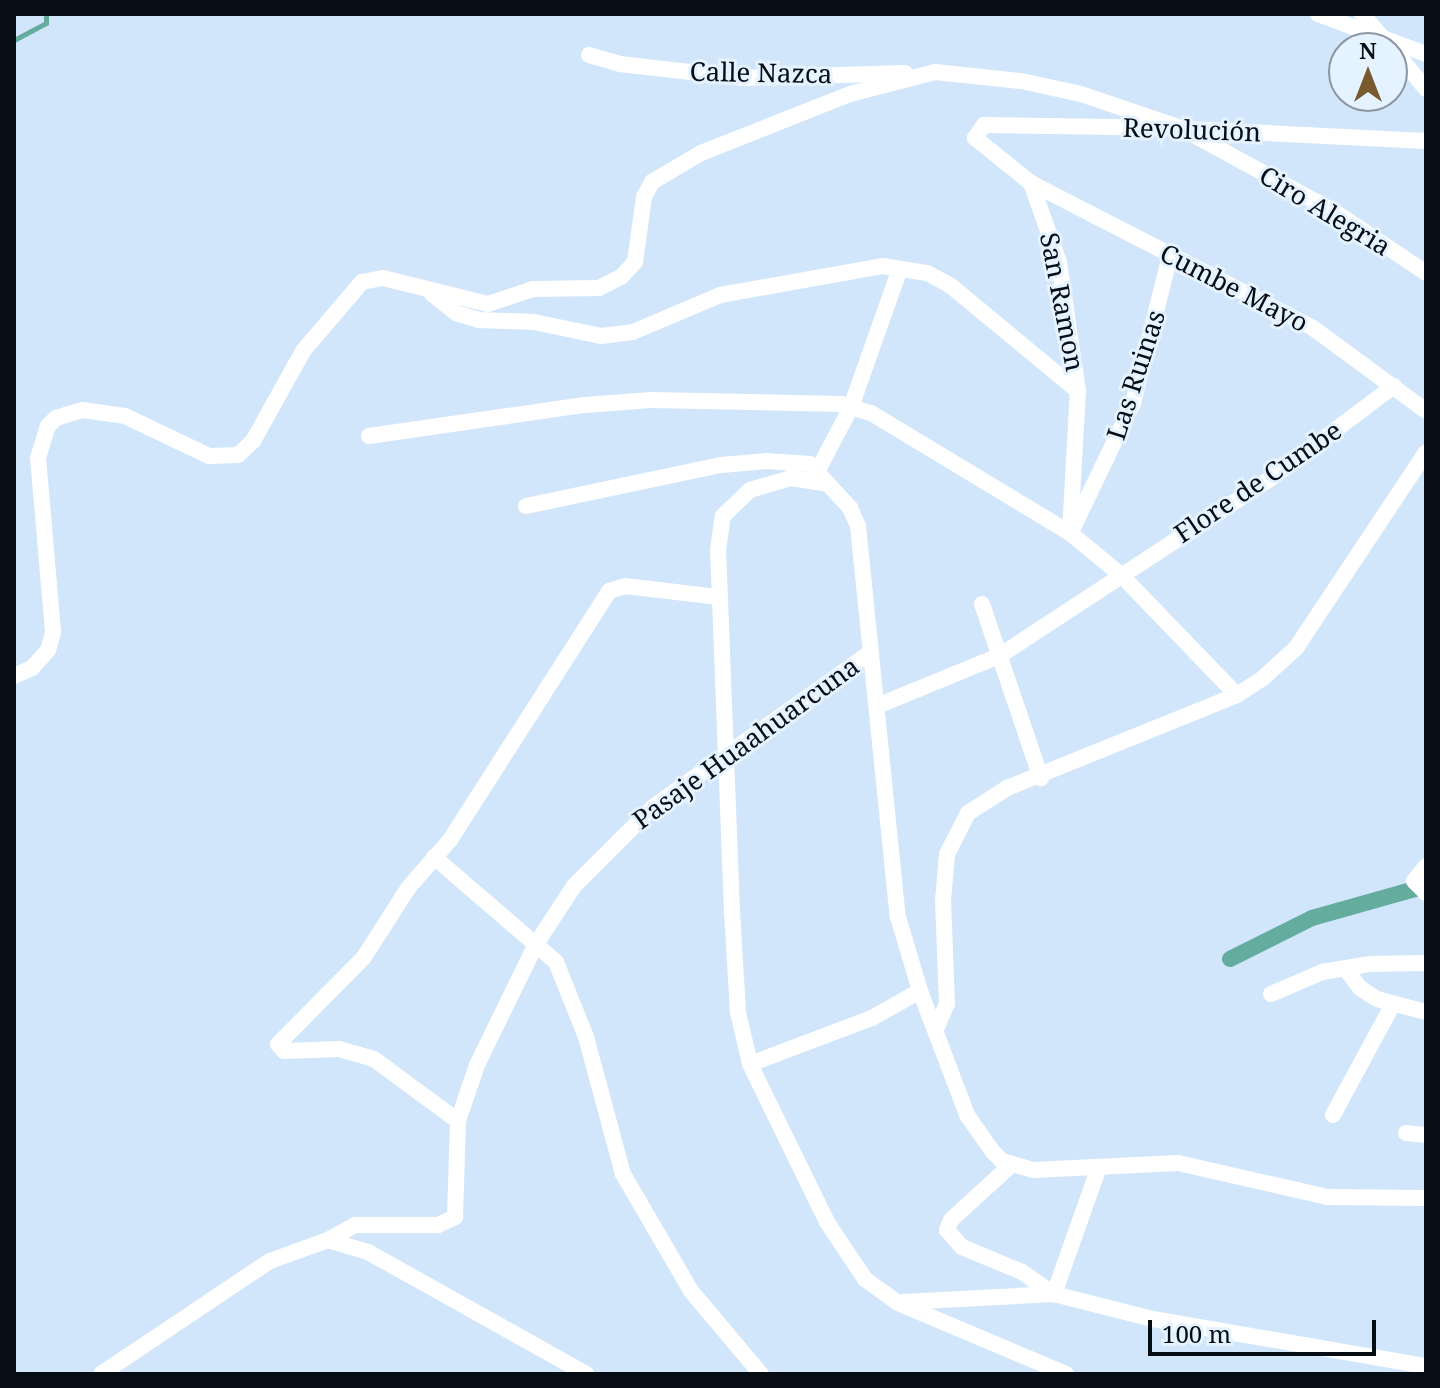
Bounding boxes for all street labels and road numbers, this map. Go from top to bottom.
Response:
street label: Calle Nazca [689,56,833,90]
street label: Revolución [1122,112,1262,148]
street label: Ciro Alegria [1254,160,1396,262]
street label: San Ramon [1033,230,1091,374]
street label: Cumbe Mayo [1155,237,1313,339]
street label: Las Ruinas [1100,306,1172,444]
street label: Flore de Cumbe [1168,415,1348,549]
street label: Pasaje Huaahuarcuna [627,650,865,836]

